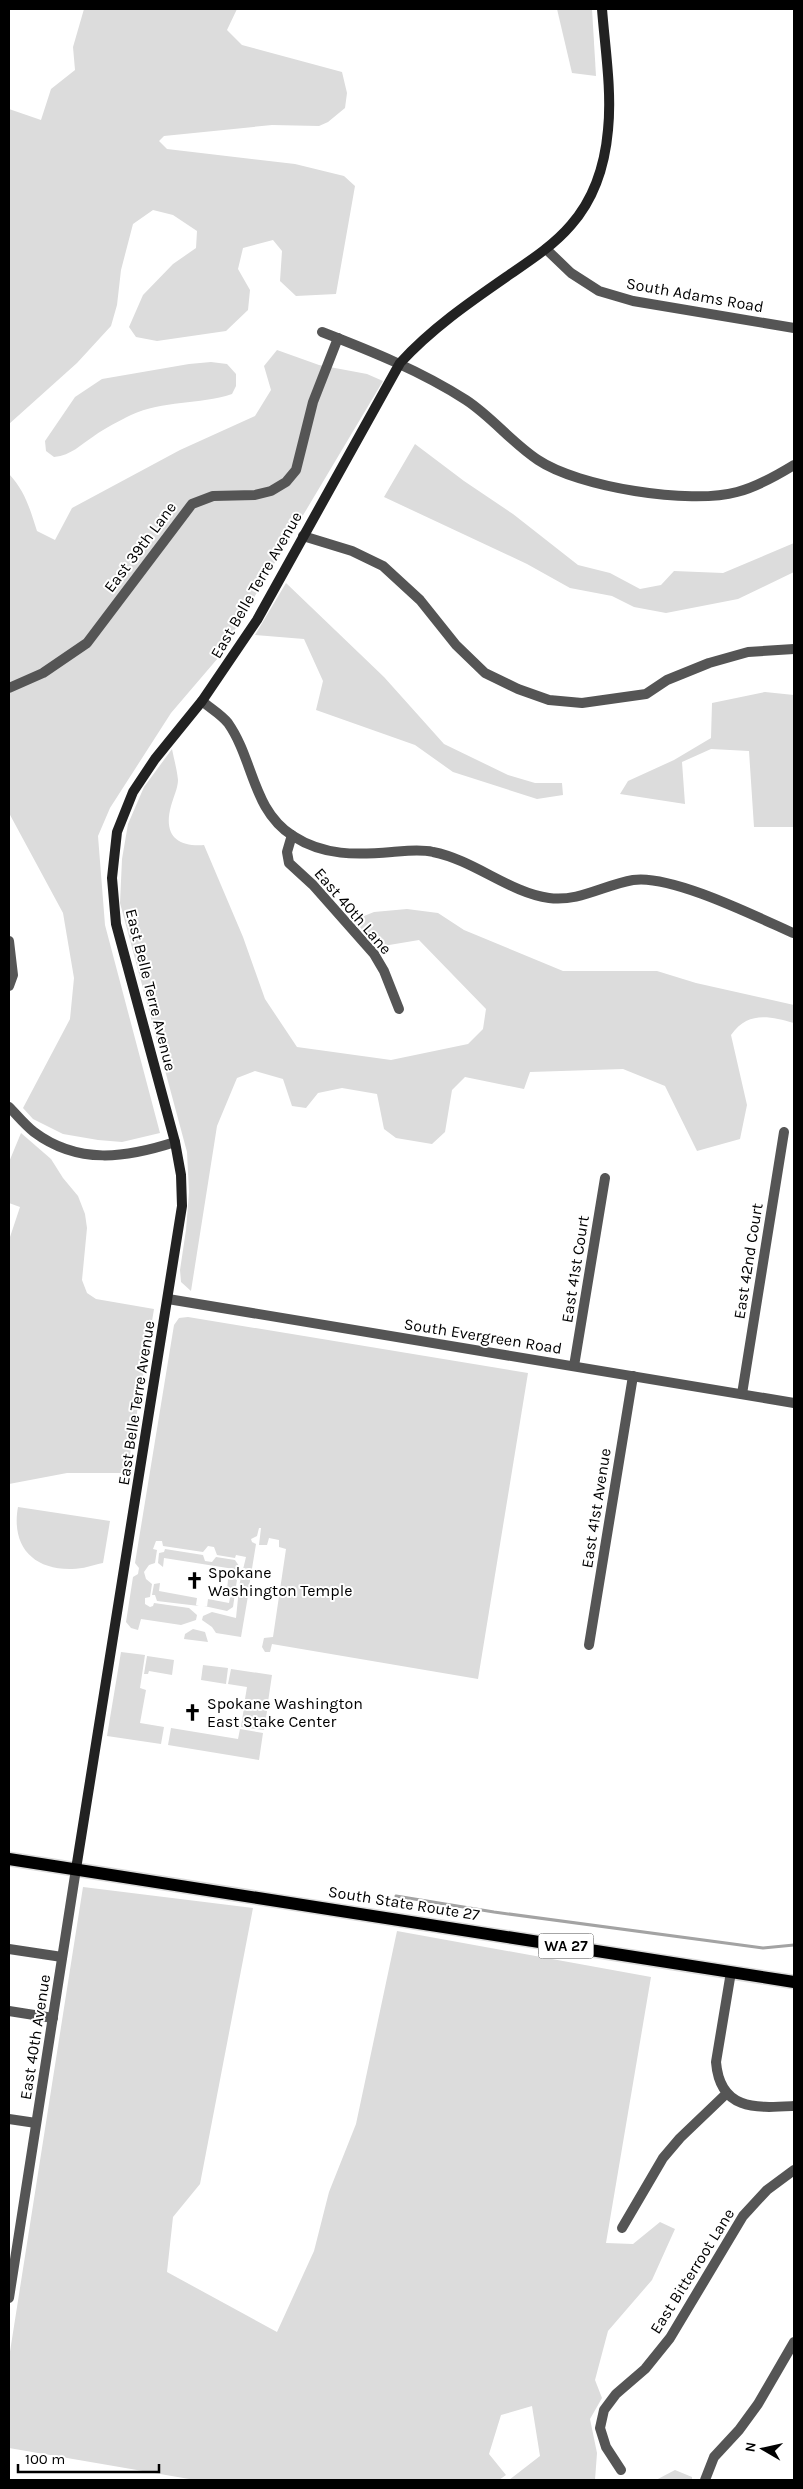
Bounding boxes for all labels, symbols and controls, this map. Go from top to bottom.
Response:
street label: South Adams Road [625,274,765,316]
street label: East 39th Lane [100,498,180,596]
street label: East Belle Terre Avenue [206,508,306,662]
street label: East 40th Lane [310,864,396,958]
street label: East Belle Terre Avenue [122,907,180,1073]
street label: East 42nd Court [729,1202,767,1320]
street label: East 41st Court [557,1214,593,1324]
street label: South Evergreen Road [403,1314,563,1358]
street label: East Belle Terre Avenue [114,1319,158,1487]
street label: East 41st Avenue [577,1447,615,1569]
place label: Spokane Washington Temple [208,1563,352,1600]
church icon: Spokane Washington Temple [184,1571,204,1591]
place label: Spokane Washington East Stake Center [207,1694,363,1731]
church icon: Spokane Washington East Stake Center [183,1702,203,1722]
street label: South State Route 27 [327,1882,482,1924]
road number: WA 27 [538,1934,594,1958]
street label: East 40th Avenue [16,1973,54,2101]
street label: East Bitterroot Lane [646,2205,738,2337]
north arrow [738,2424,788,2474]
text: N [741,2441,760,2453]
scale bar [18,2442,159,2474]
text: 100 m [25,2450,65,2468]

